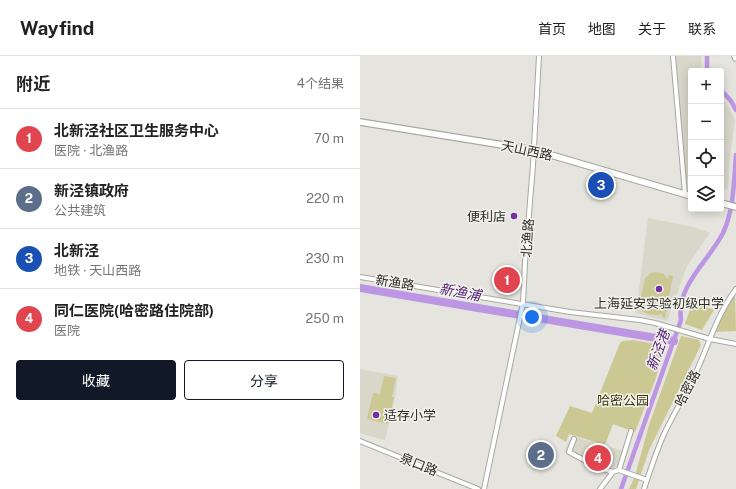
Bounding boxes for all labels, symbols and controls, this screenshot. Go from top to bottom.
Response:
text: Wayfind [20,17,94,39]
text: 首页 [538,21,566,37]
text: 地图 [588,21,616,37]
text: 关于 [638,21,666,37]
text: 联系 [688,21,716,37]
map controls [688,68,724,212]
button: + [688,68,724,104]
text: 附近 [16,74,50,94]
text: 4个结果 [297,76,344,91]
button: − [688,104,724,140]
text: 北新泾社区卫生服务中心 [54,122,219,139]
text: 1 [26,131,32,146]
text: 70 m [314,131,344,146]
street label: 天山西路 [500,138,554,163]
button: locate [688,140,724,176]
text: 医院 · 北渔路 [54,143,128,158]
pin: 3 [588,170,614,200]
button: layers [688,176,724,212]
text: 新泾镇政府 [54,182,129,199]
text: 2 [25,191,33,206]
text: 220 m [306,191,344,206]
text: 公共建筑 [54,203,106,218]
place label: 便利店 [467,209,506,224]
marker: 便利店 [509,211,519,221]
street label: 北渔路 [519,218,536,258]
text: 北新泾 [54,242,99,259]
text: 3 [25,251,33,266]
text: 230 m [306,251,344,266]
text: 地铁 · 天山西路 [54,263,141,278]
pin: 1 [494,265,520,295]
street label: 新渔路 [374,272,415,293]
water label: 新渔浦 [438,280,484,304]
marker: 上海延安实验初级中学 [654,284,664,294]
place label: 上海延安实验初级中学 [594,296,724,311]
text: 同仁医院(哈密路住院部) [54,302,214,319]
your location [522,307,542,327]
text: 4 [25,311,33,326]
text: 250 m [306,311,344,326]
text: 医院 [54,323,80,338]
water label: 新泾港 [643,326,673,372]
button: 收藏 [16,360,176,400]
button: 分享 [184,360,344,400]
street label: 哈密路 [672,367,703,409]
park label: 哈密公园 [597,393,649,408]
place label: 适存小学 [384,408,436,423]
marker: 适存小学 [371,410,381,420]
pin: 2 [528,440,554,470]
pin: 4 [585,443,611,473]
street label: 泉口路 [398,450,440,479]

